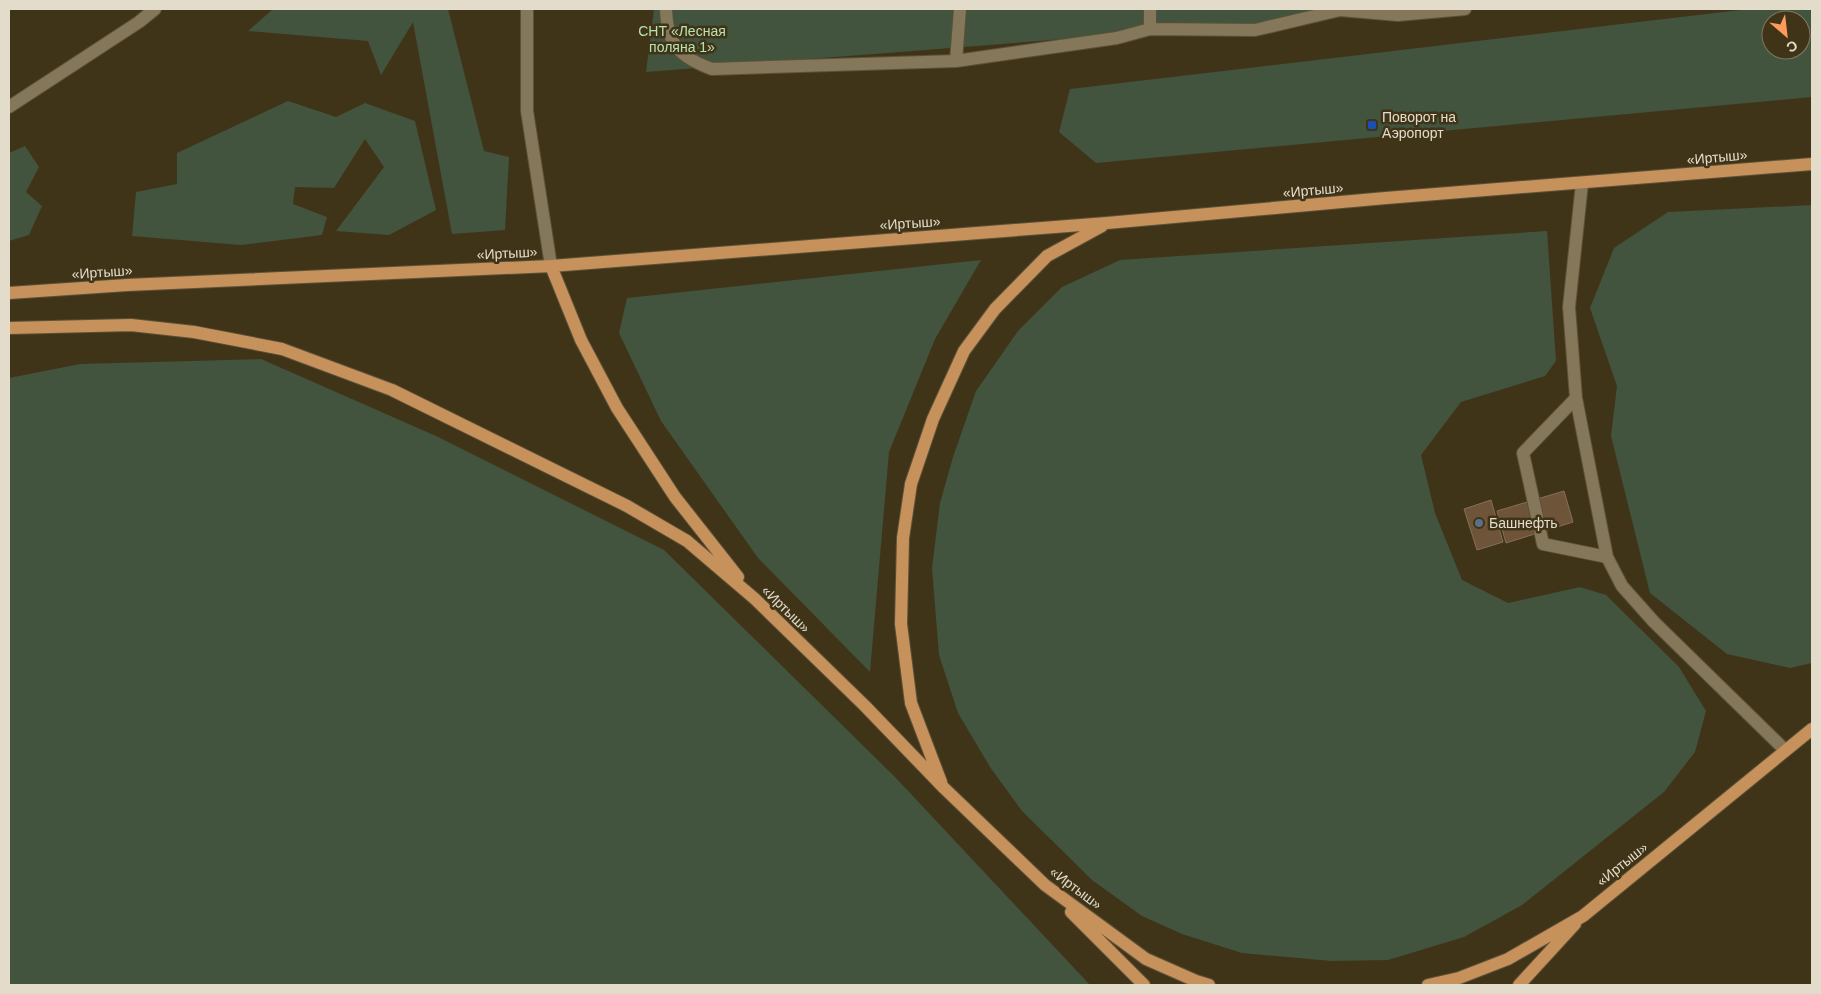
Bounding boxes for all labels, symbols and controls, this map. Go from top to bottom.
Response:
north arrow [1761,10,1811,60]
park label: СНТ «Лесная поляна 1» [638,23,726,55]
text: С [1784,37,1800,56]
place label: Поворот на Аэропорт [1382,109,1456,141]
marker: Поворот на Аэропорт [1366,119,1378,131]
street label: «Иртыш» [1686,146,1748,168]
street label: «Иртыш» [1282,179,1344,201]
street label: «Иртыш» [879,213,941,233]
street label: «Иртыш» [476,243,538,263]
street label: «Иртыш» [71,262,133,282]
place label: Башнефть [1489,515,1558,531]
marker: Башнефть [1473,517,1485,529]
street label: «Иртыш» [759,582,814,636]
street label: «Иртыш» [1593,839,1651,889]
street label: «Иртыш» [1047,863,1105,913]

